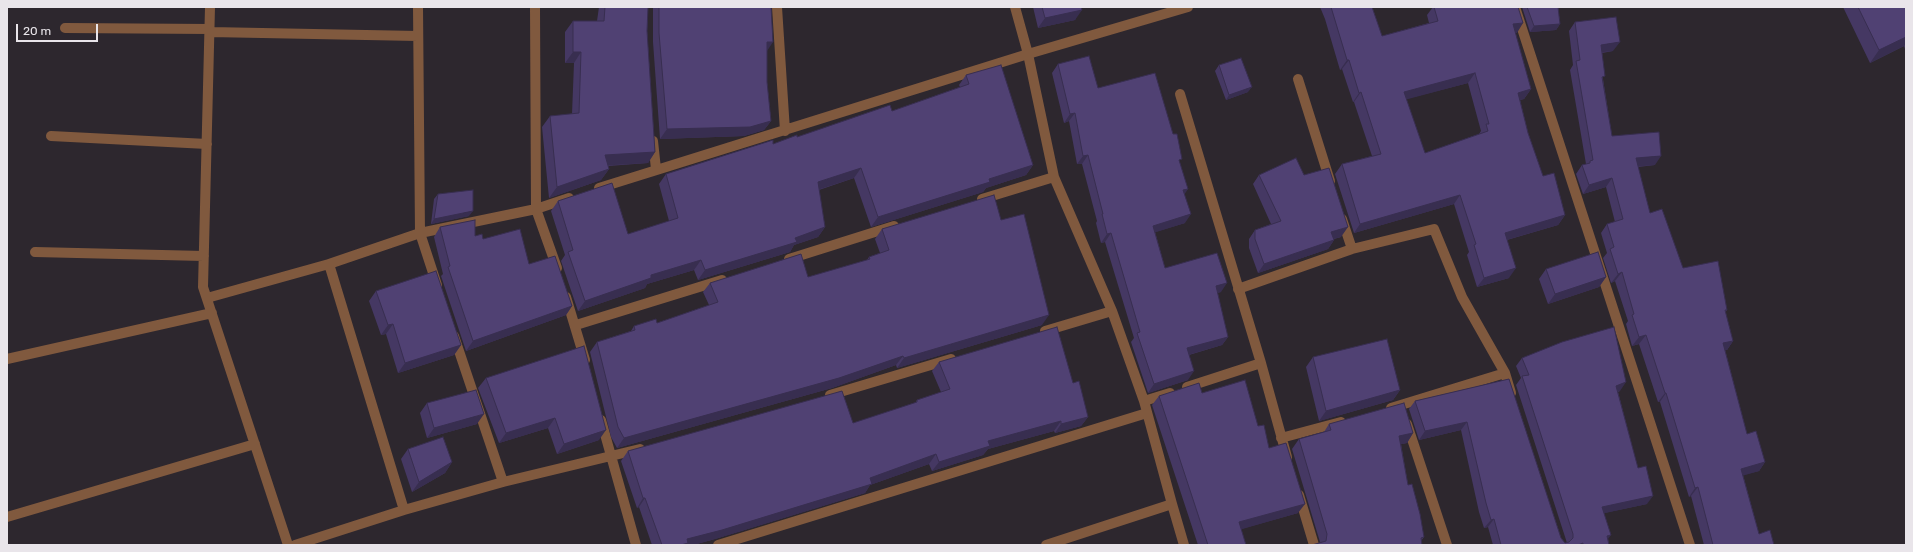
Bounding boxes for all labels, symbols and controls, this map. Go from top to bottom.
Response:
scale bar [18,16,100,42]
text: 20 m [23,24,51,38]

